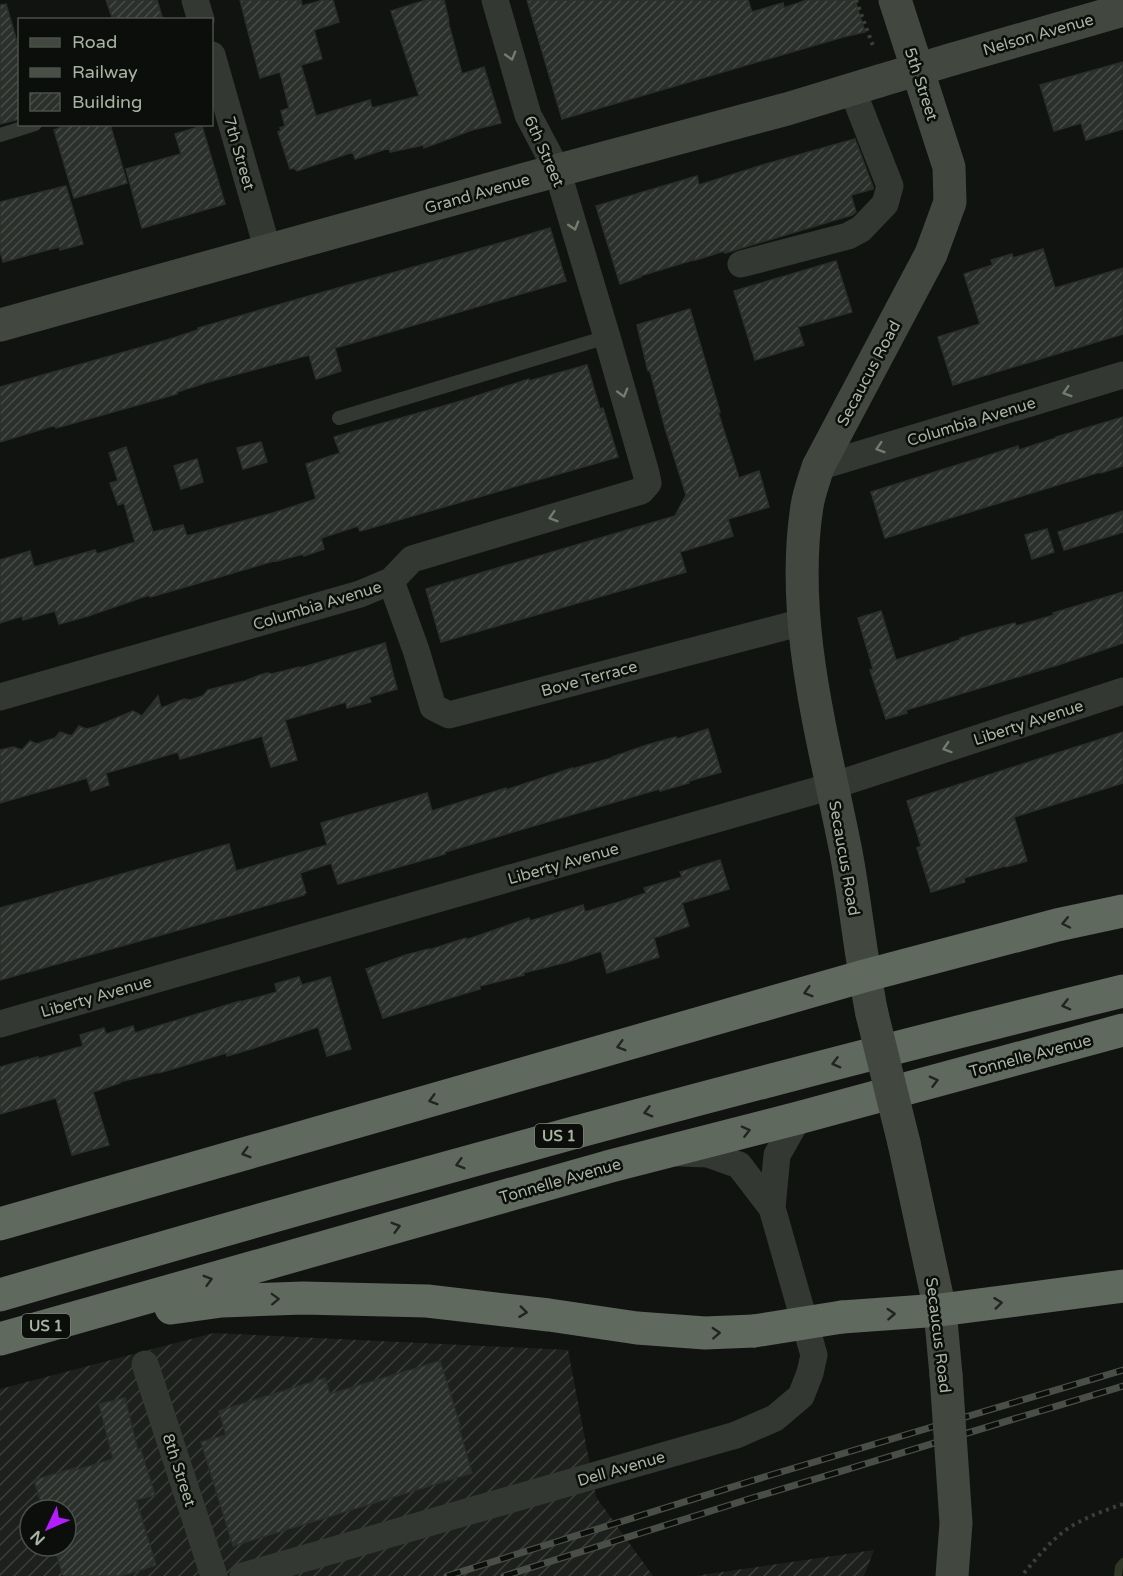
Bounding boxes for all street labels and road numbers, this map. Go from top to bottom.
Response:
street label: Nelson Avenue [981,10,1096,60]
street label: 5th Street [900,45,942,123]
street label: 6th Street [520,113,569,190]
street label: 7th Street [219,114,259,192]
street label: Grand Avenue [422,169,532,219]
street label: Secaucus Road [833,317,905,430]
street label: Columbia Avenue [905,393,1038,451]
street label: Columbia Avenue [251,577,384,635]
street label: Bove Terrace [539,657,640,701]
street label: Liberty Avenue [971,696,1086,750]
street label: Secaucus Road [824,799,864,917]
street label: Liberty Avenue [505,839,621,889]
street label: Liberty Avenue [38,972,154,1022]
street label: Tonnelle Avenue [967,1030,1093,1082]
road number: US 1 [535,1124,583,1148]
street label: Tonnelle Avenue [497,1154,623,1208]
street label: Secaucus Road [921,1276,955,1394]
road number: US 1 [22,1314,70,1338]
street label: 8th Street [158,1431,200,1509]
street label: Dell Avenue [575,1447,667,1491]

